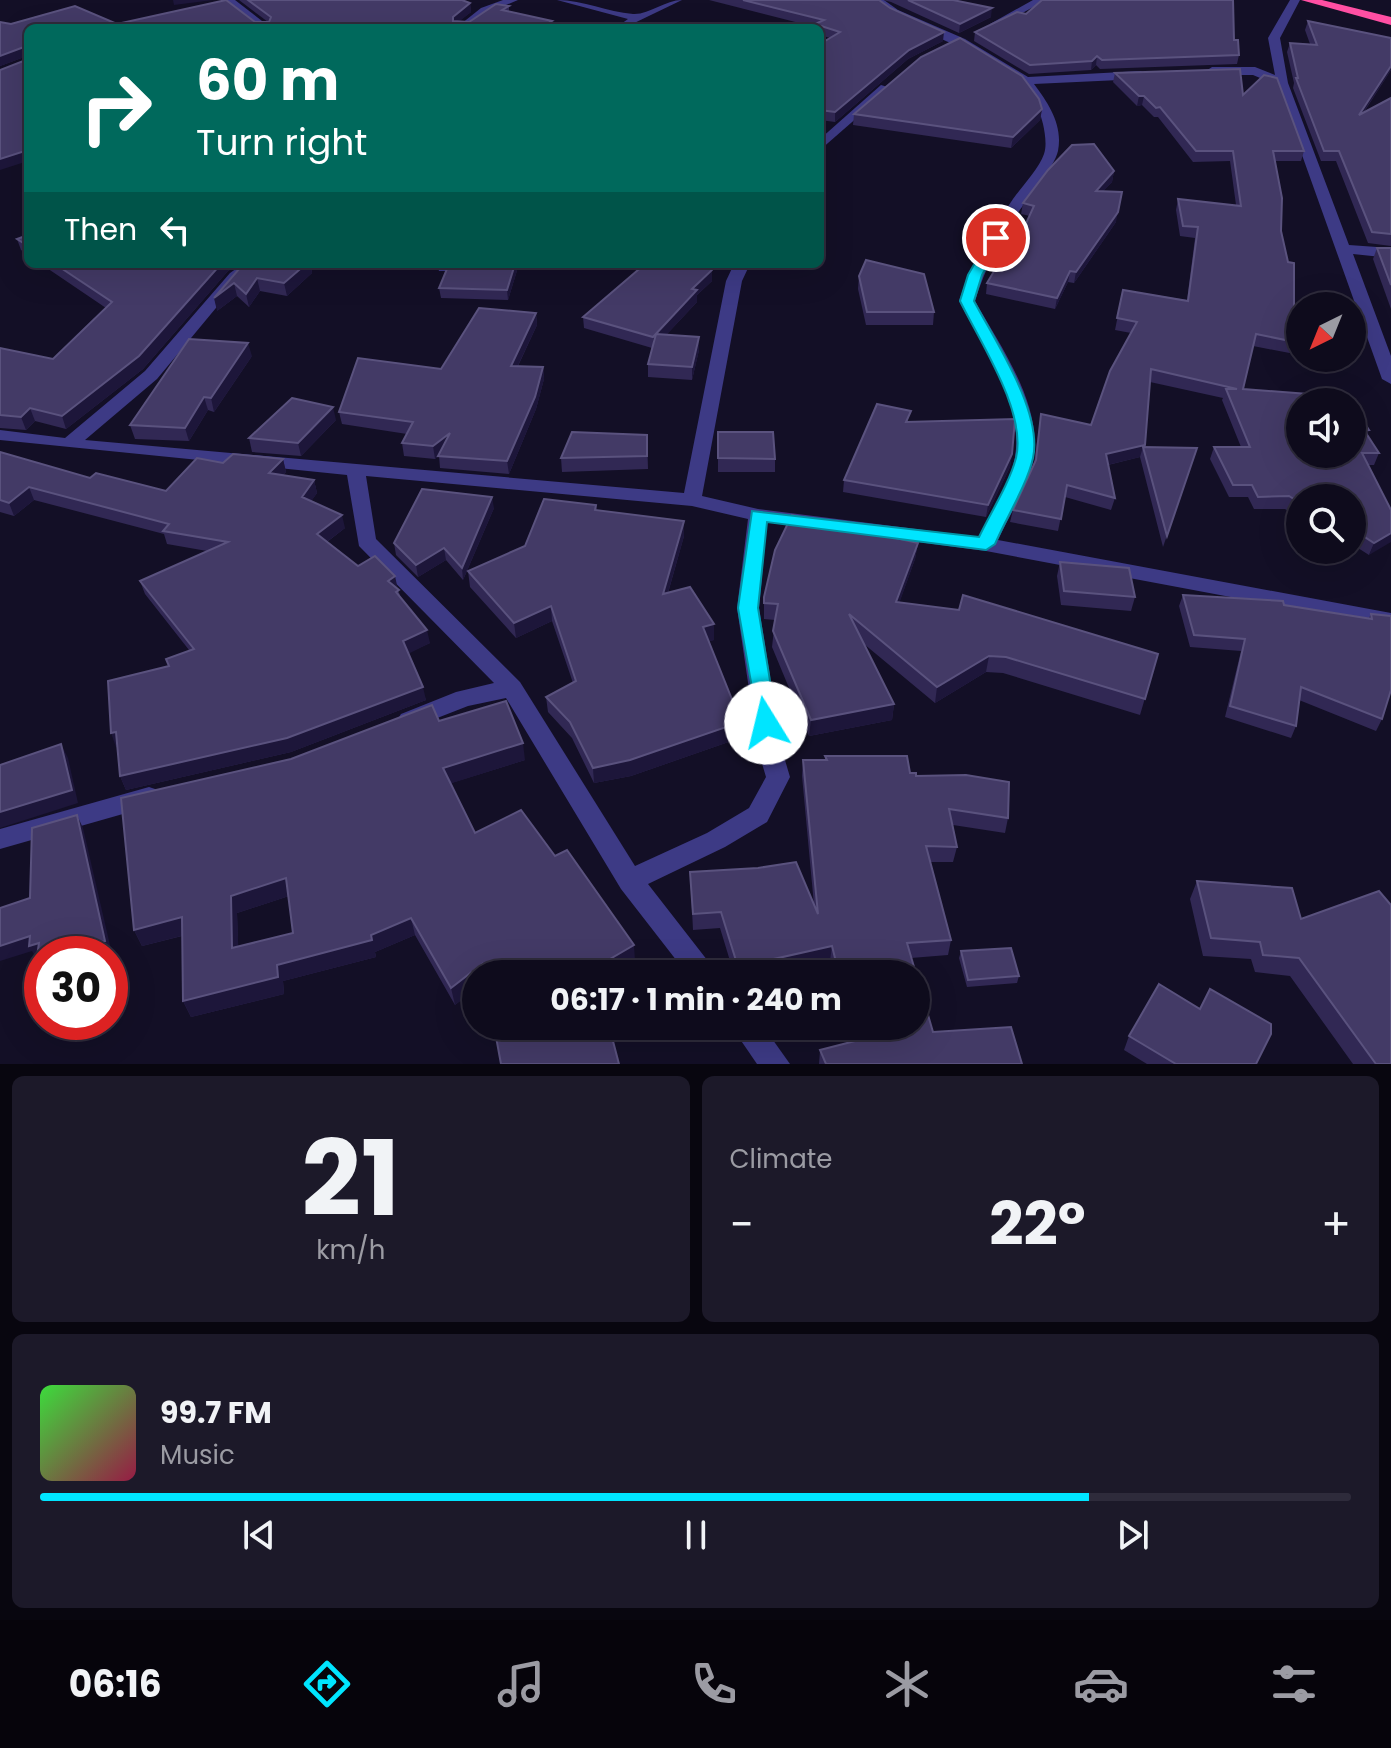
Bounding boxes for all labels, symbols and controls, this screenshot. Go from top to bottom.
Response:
text: 60 m [196,41,339,120]
icon: right [64,56,168,160]
text: Turn right [196,117,367,168]
pin [962,204,1030,272]
text: Then [64,208,137,251]
icon: left [153,208,197,252]
icon: arrive [974,216,1018,260]
north arrow [1286,292,1366,372]
map controls [1286,292,1366,564]
button: sound [1286,388,1366,468]
button: search [1286,484,1366,564]
position arrow [724,681,808,765]
speed limit sign: 30 [24,936,128,1040]
text: 06:17 · 1 min · 240 m [550,978,842,1021]
text: 21 [302,1106,400,1251]
text: Climate [730,1141,832,1177]
text: 22° [989,1182,1086,1266]
text: − [730,1194,754,1255]
text: + [1321,1194,1351,1255]
text: km/h [316,1232,385,1268]
text: 99.7 FM [160,1391,272,1434]
text: Music [160,1437,235,1473]
icon: previous [237,1513,281,1557]
icon: pause [674,1513,718,1557]
icon: next [1111,1513,1155,1557]
icon: directions [299,1656,355,1712]
icon: music [493,1656,549,1712]
icon: phone [686,1656,742,1712]
icon: climate [879,1656,935,1712]
icon: car [1073,1656,1129,1712]
icon: filters [1266,1656,1322,1712]
text: 06:16 [69,1659,162,1710]

